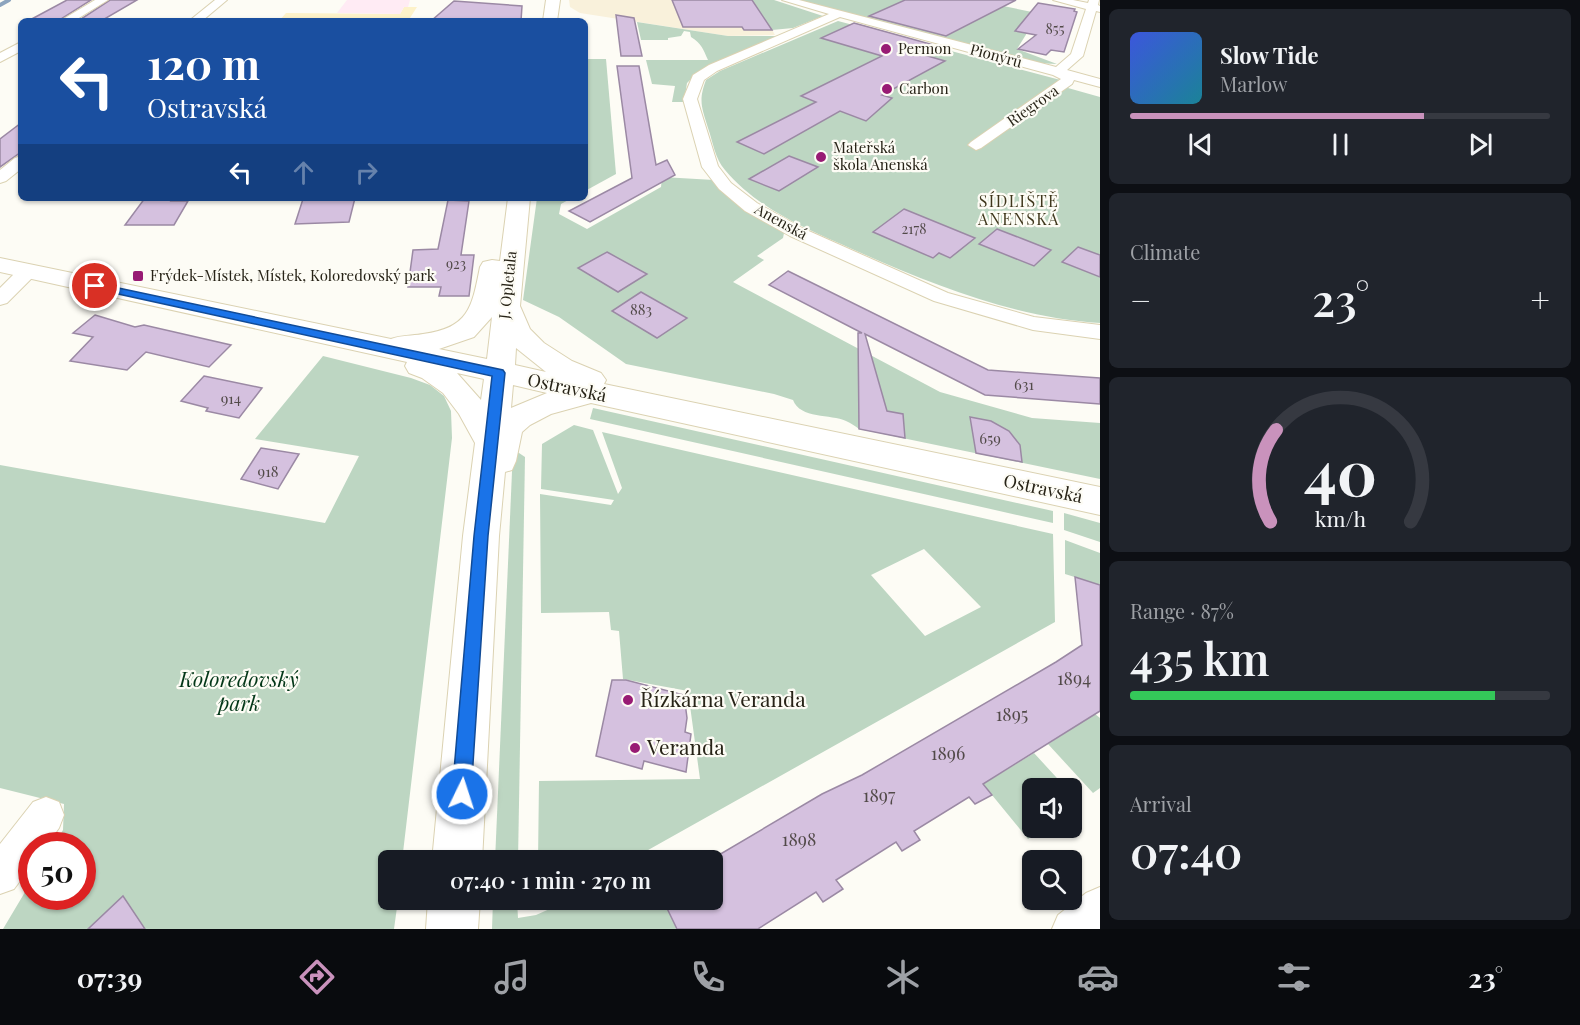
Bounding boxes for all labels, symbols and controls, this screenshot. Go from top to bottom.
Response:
house number: 855 [1046,19,1065,38]
text: 120 m [147,35,260,91]
place label: Permon [898,38,951,58]
street label: Pionýrů [968,38,1025,72]
text: Slow Tide [1220,40,1319,70]
icon: left [48,42,126,120]
marker: Permon [879,42,893,56]
text: Marlow [1220,70,1288,97]
place label: Carbon [899,78,949,98]
street label: Riegrova [1003,80,1063,130]
marker: Carbon [880,82,894,96]
text: Ostravská [147,89,267,125]
icon: previous [1184,128,1217,161]
icon: pause [1324,128,1357,161]
icon: next [1464,128,1497,161]
place label: Mateřská škola Anenská [833,137,928,174]
marker: Mateřská škola Anenská [814,150,828,164]
icon: left [224,156,257,189]
icon: ahead [287,156,320,189]
icon: right [350,156,383,189]
district label: SÍDLIŠTĚ ANENSKÁ [977,190,1060,229]
street label: Anenská [751,198,812,244]
house number: 2178 [902,219,926,238]
text: Climate [1130,238,1200,265]
street label: J. Opletala [493,249,521,321]
house number: 923 [446,254,466,273]
pin [69,260,120,311]
place label: Frýdek-Místek, Místek, Koloredovský park [150,265,436,285]
text: 23° [1312,268,1370,328]
icon: arrive [78,269,111,302]
marker: Frýdek-Místek, Místek, Koloredovský park [131,269,145,283]
text: − [1130,277,1151,321]
text: + [1531,277,1550,321]
house number: 883 [630,299,652,319]
street label: Ostravská [526,367,609,407]
house number: 631 [1014,374,1034,394]
house number: 914 [221,388,241,408]
house number: 659 [979,428,1001,448]
text: 40 [1303,428,1377,512]
house number: 918 [258,461,279,481]
street label: Ostravská [1002,468,1085,508]
text: km/h [1314,504,1366,532]
text: Range · 87% [1130,597,1234,624]
text: 435 km [1130,627,1269,687]
park label: Koloredovský park [178,664,299,716]
house number: 1894 [1057,666,1091,690]
place label: Řízkárna Veranda [640,684,806,712]
marker: Řízkárna Veranda [621,693,635,707]
house number: 1895 [996,702,1028,726]
place label: Veranda [646,732,725,760]
marker: Veranda [628,741,642,755]
house number: 1896 [931,741,965,765]
position arrow [430,762,494,826]
map controls [1022,778,1082,910]
button: sound [1022,778,1082,838]
house number: 1897 [863,783,896,807]
text: Arrival [1130,790,1192,817]
text: 07:40 [1130,820,1242,880]
house number: 1898 [782,827,816,851]
speed limit sign: 50 [18,832,96,910]
button: search [1022,850,1082,910]
text: 07:40 · 1 min · 270 m [450,865,651,895]
icon: directions [296,956,338,998]
icon: music [491,956,533,998]
icon: phone [687,956,729,998]
icon: climate [882,956,924,998]
icon: car [1077,956,1119,998]
icon: filters [1273,956,1315,998]
text: 07:39 [77,959,142,995]
text: 23° [1468,959,1503,995]

